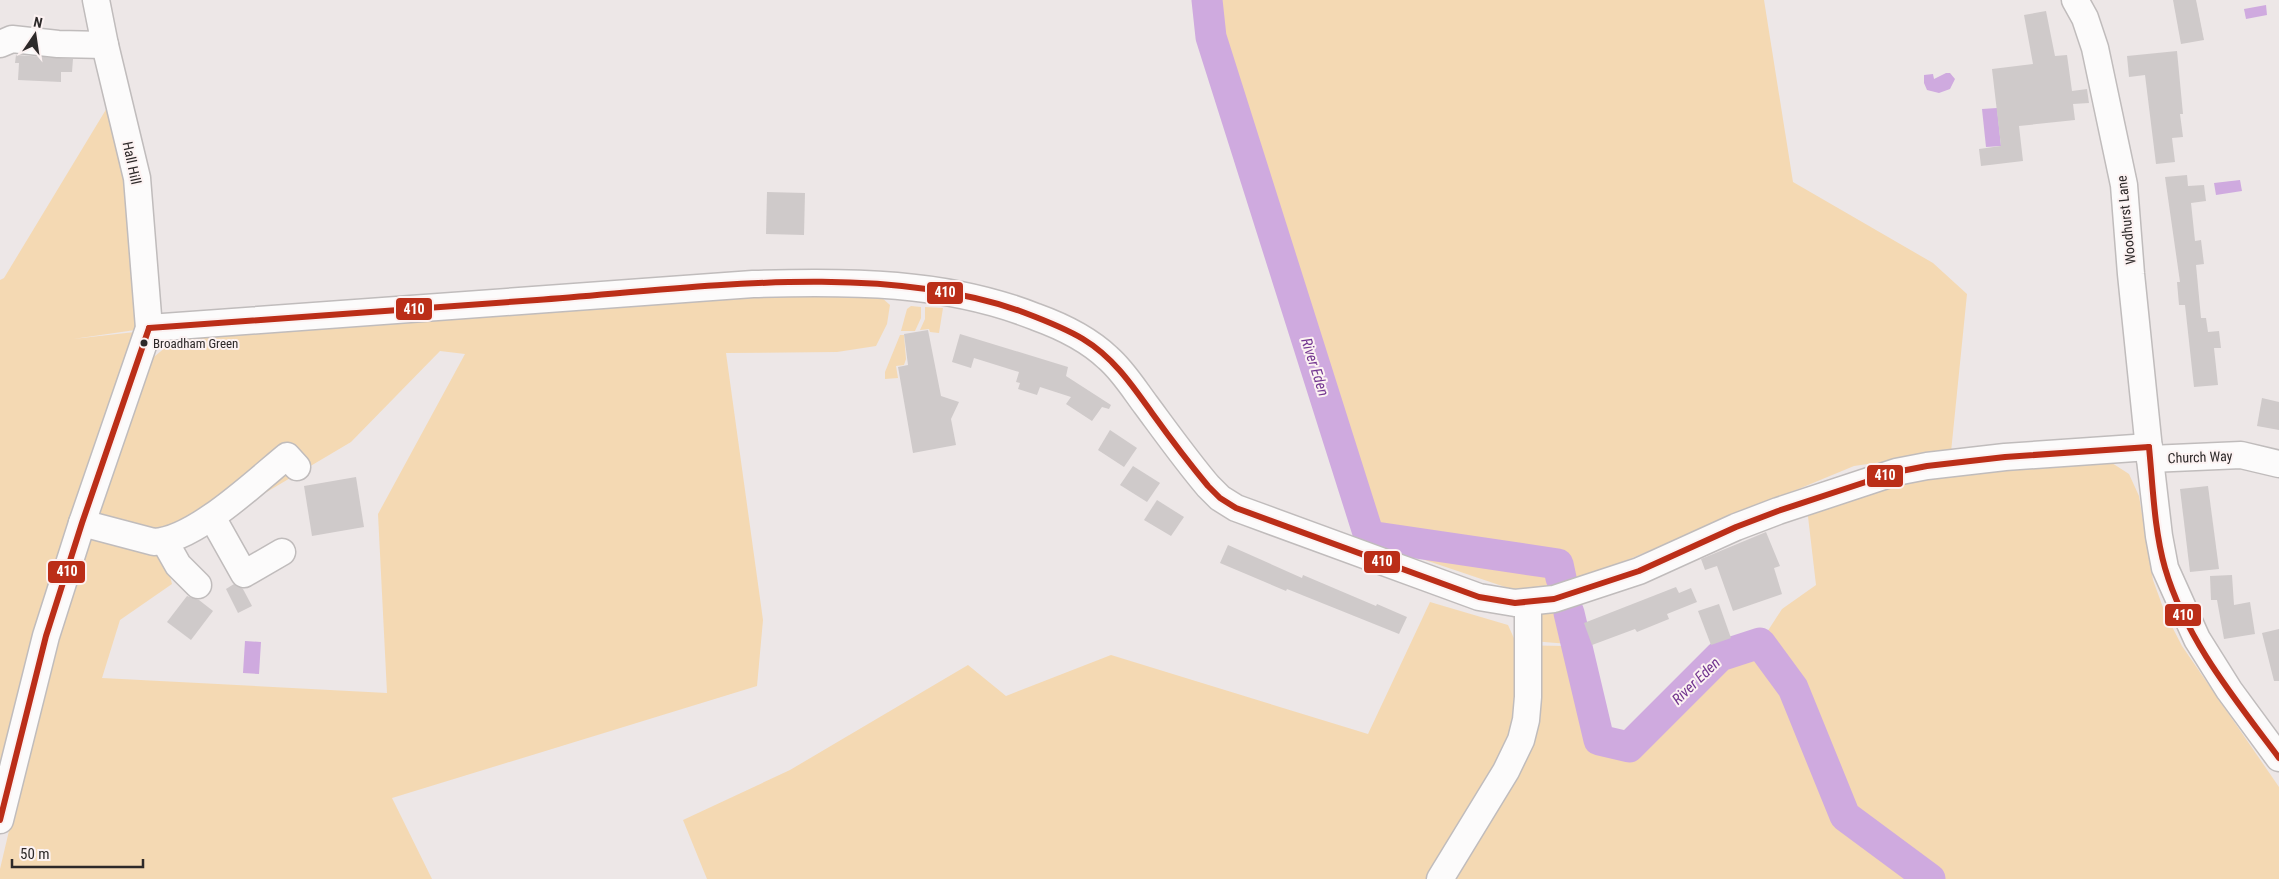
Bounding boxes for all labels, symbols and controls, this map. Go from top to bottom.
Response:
north arrow [10,10,60,60]
text: N [32,14,44,31]
street label: Hall Hill [120,140,144,186]
street label: Woodhurst Lane [2113,174,2139,265]
line badge: 410 [926,281,964,305]
text: 410 [934,284,956,300]
line badge: 410 [395,297,433,321]
text: 410 [403,301,425,317]
place label: Broadham Green [153,336,238,351]
water label: River Eden [1297,336,1333,398]
marker: Broadham Green [139,338,149,348]
street label: Church Way [2167,448,2233,466]
line badge: 410 [1866,464,1904,488]
text: 410 [1874,467,1896,483]
line badge: 410 [1363,550,1401,574]
text: 410 [1371,553,1393,569]
line badge: 410 [47,560,86,584]
text: 410 [56,563,78,579]
line badge: 410 [2164,603,2202,627]
text: 410 [2172,607,2194,623]
water label: River Eden [1668,654,1724,708]
scale bar [12,836,144,868]
text: 50 m [20,845,50,863]

